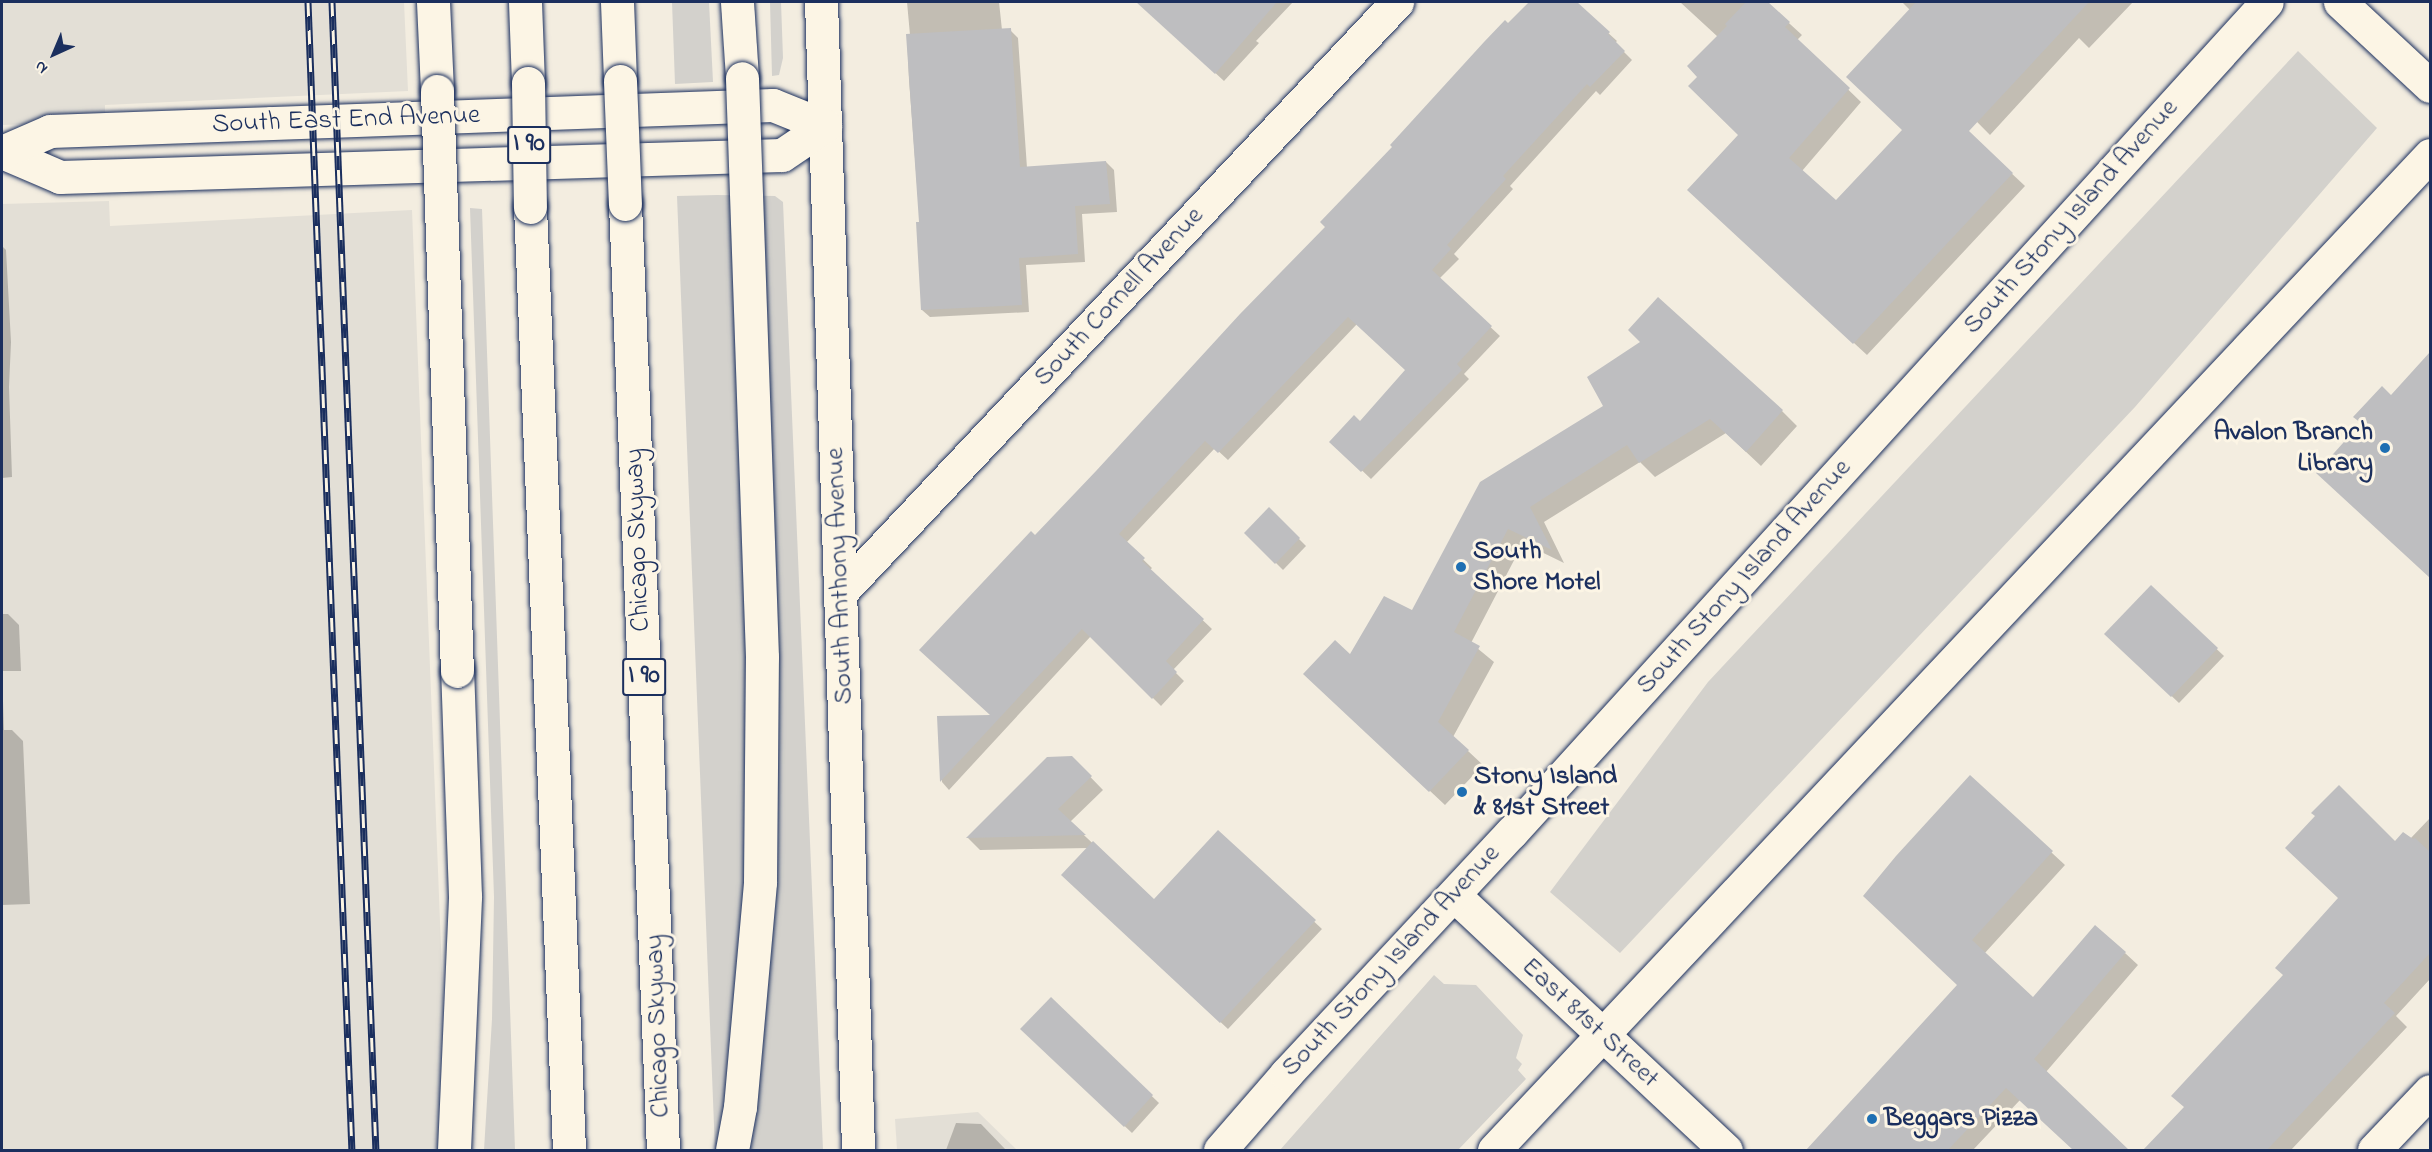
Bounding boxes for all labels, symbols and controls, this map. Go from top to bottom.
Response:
north arrow [24,24,84,84]
text: N [29,55,54,79]
street label: South Stony Island Avenue [1957,92,2185,342]
street label: South East End Avenue [211,99,481,141]
road number: I 90 [506,122,552,168]
street label: South Cornell Avenue [1027,200,1211,394]
place label: Avalon Branch Library [2213,416,2373,479]
marker: Avalon Branch Library [2378,441,2392,455]
street label: South Anthony Avenue [819,447,861,705]
street label: Chicago Skyway [619,448,657,632]
street label: South Stony Island Avenue [1630,452,1858,702]
place label: South Shore Motel [1473,535,1601,598]
marker: South Shore Motel [1454,560,1468,574]
road number: I 90 [622,654,666,700]
place label: Stony Island & 81st Street [1474,760,1617,823]
marker: Stony Island & 81st Street [1455,785,1469,799]
street label: South Stony Island Avenue [1275,838,1507,1084]
street label: Chicago Skyway [639,934,677,1118]
street label: East 81st Street [1514,951,1666,1095]
place label: Beggars Pizza [1884,1103,2038,1135]
marker: Beggars Pizza [1865,1112,1879,1126]

